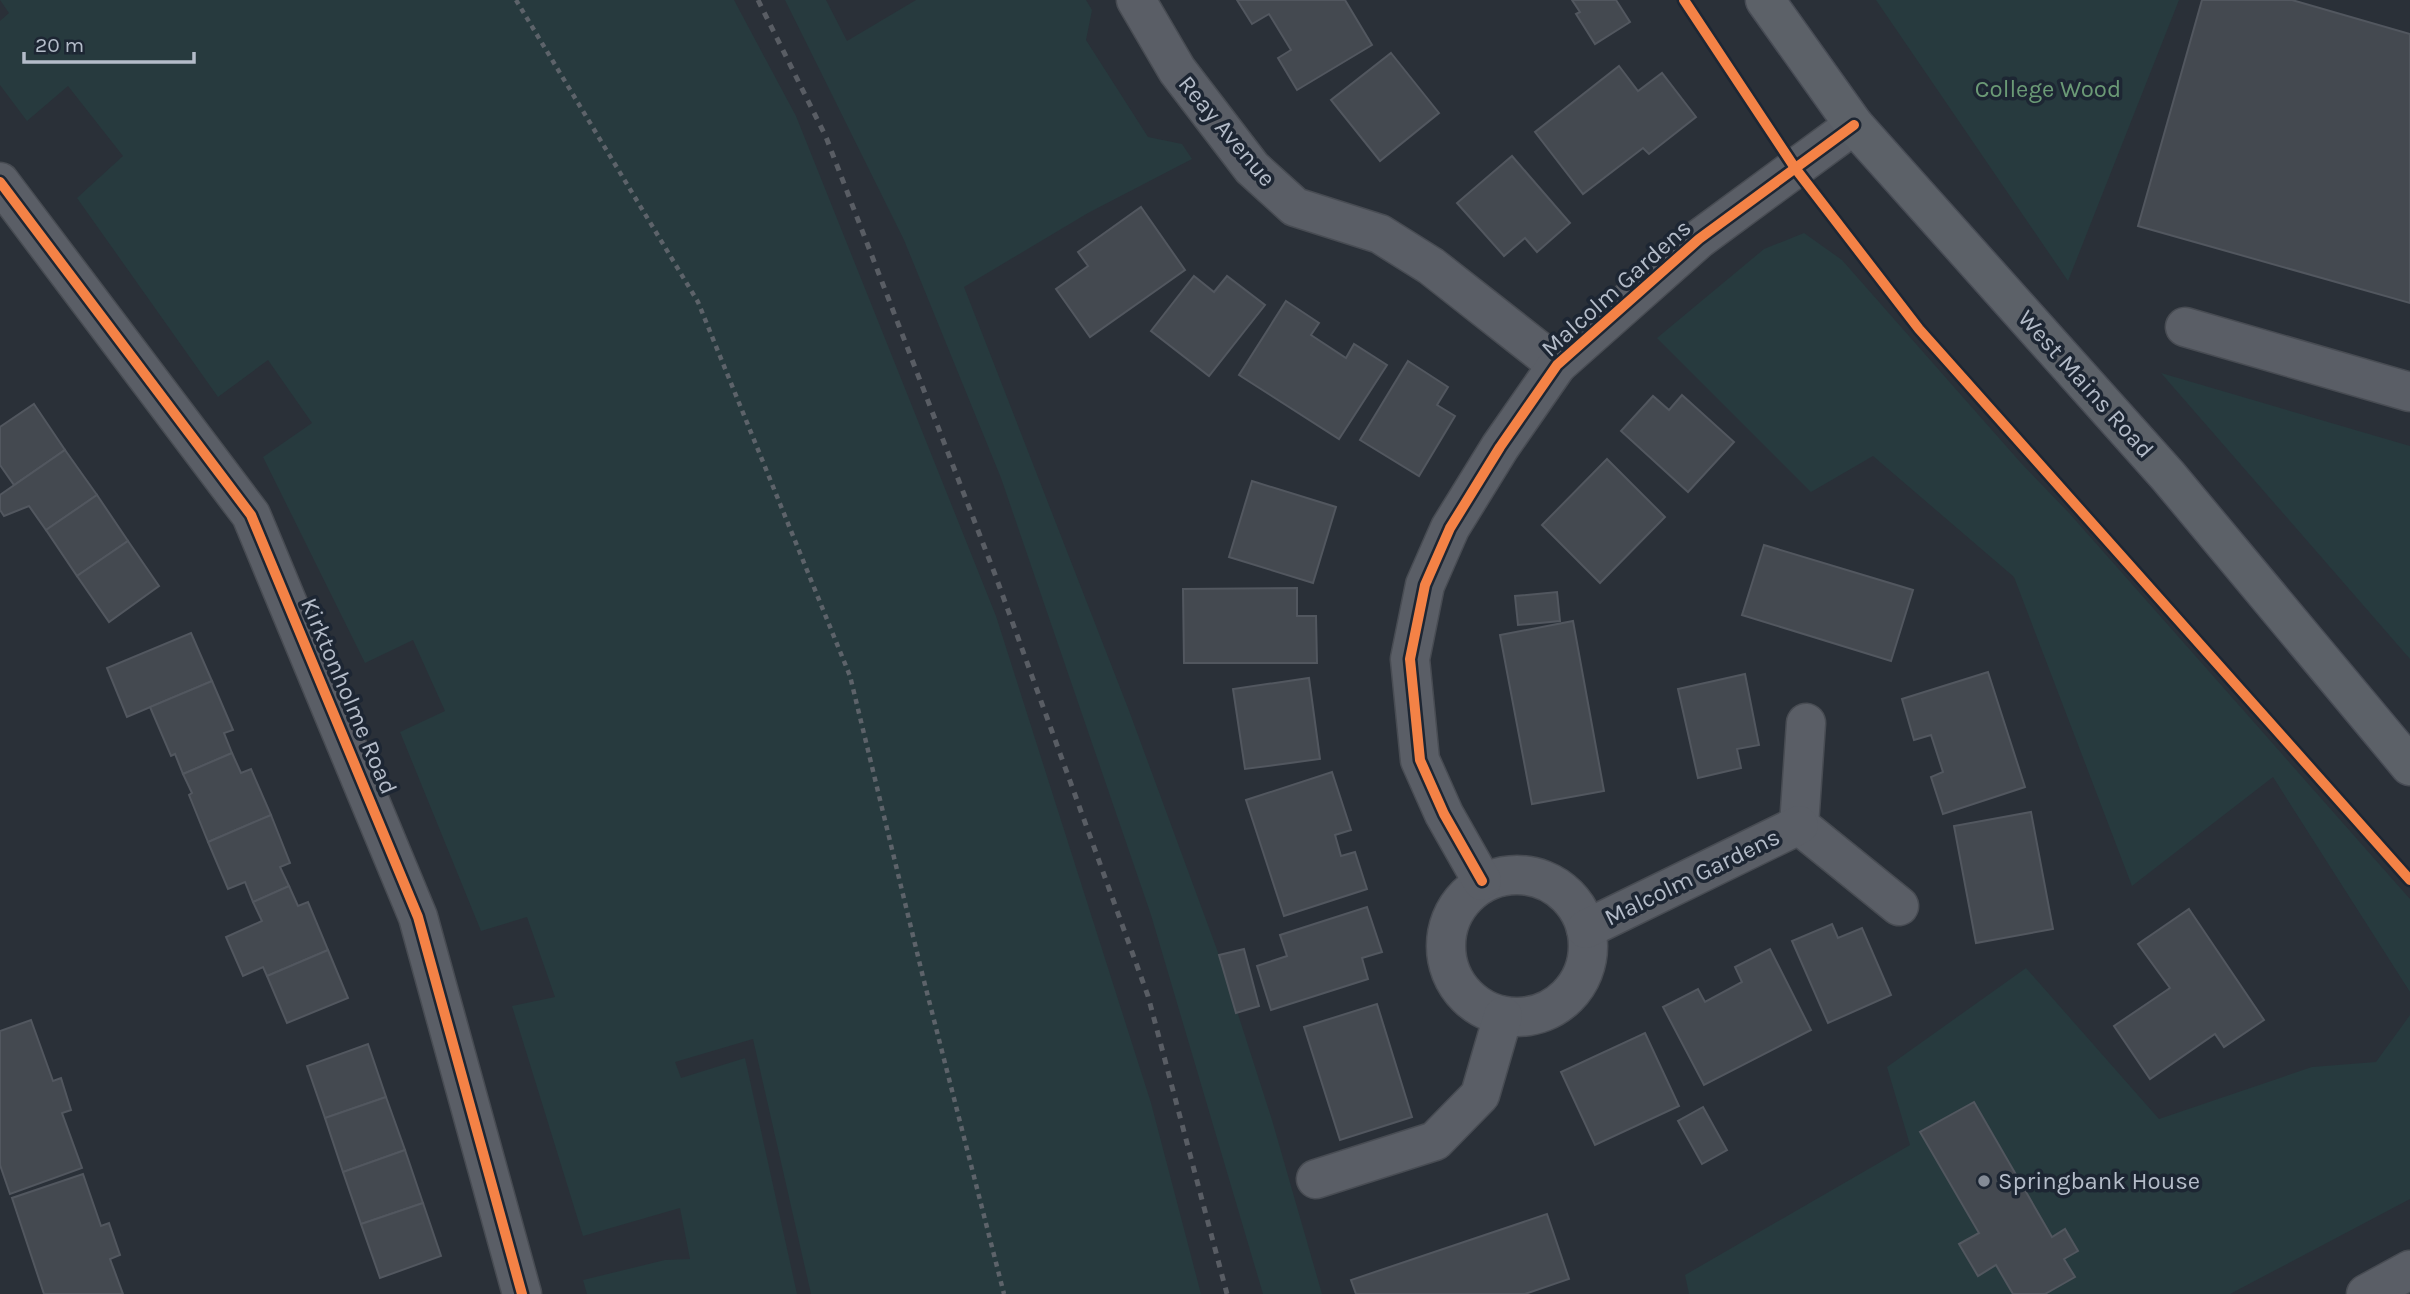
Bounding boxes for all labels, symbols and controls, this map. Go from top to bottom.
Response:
scale bar [24,21,194,65]
text: 20 m [35,33,84,57]
street label: Reay Avenue [1173,70,1281,192]
park label: College Wood [1975,75,2121,103]
street label: Malcolm Gardens [1535,213,1697,363]
street label: West Mains Road [2012,304,2160,464]
street label: Kirktonholme Road [295,594,403,798]
street label: Malcolm Gardens [1600,822,1784,932]
place label: Springbank House [1998,1167,2200,1195]
marker: Springbank House [1976,1173,1992,1189]

